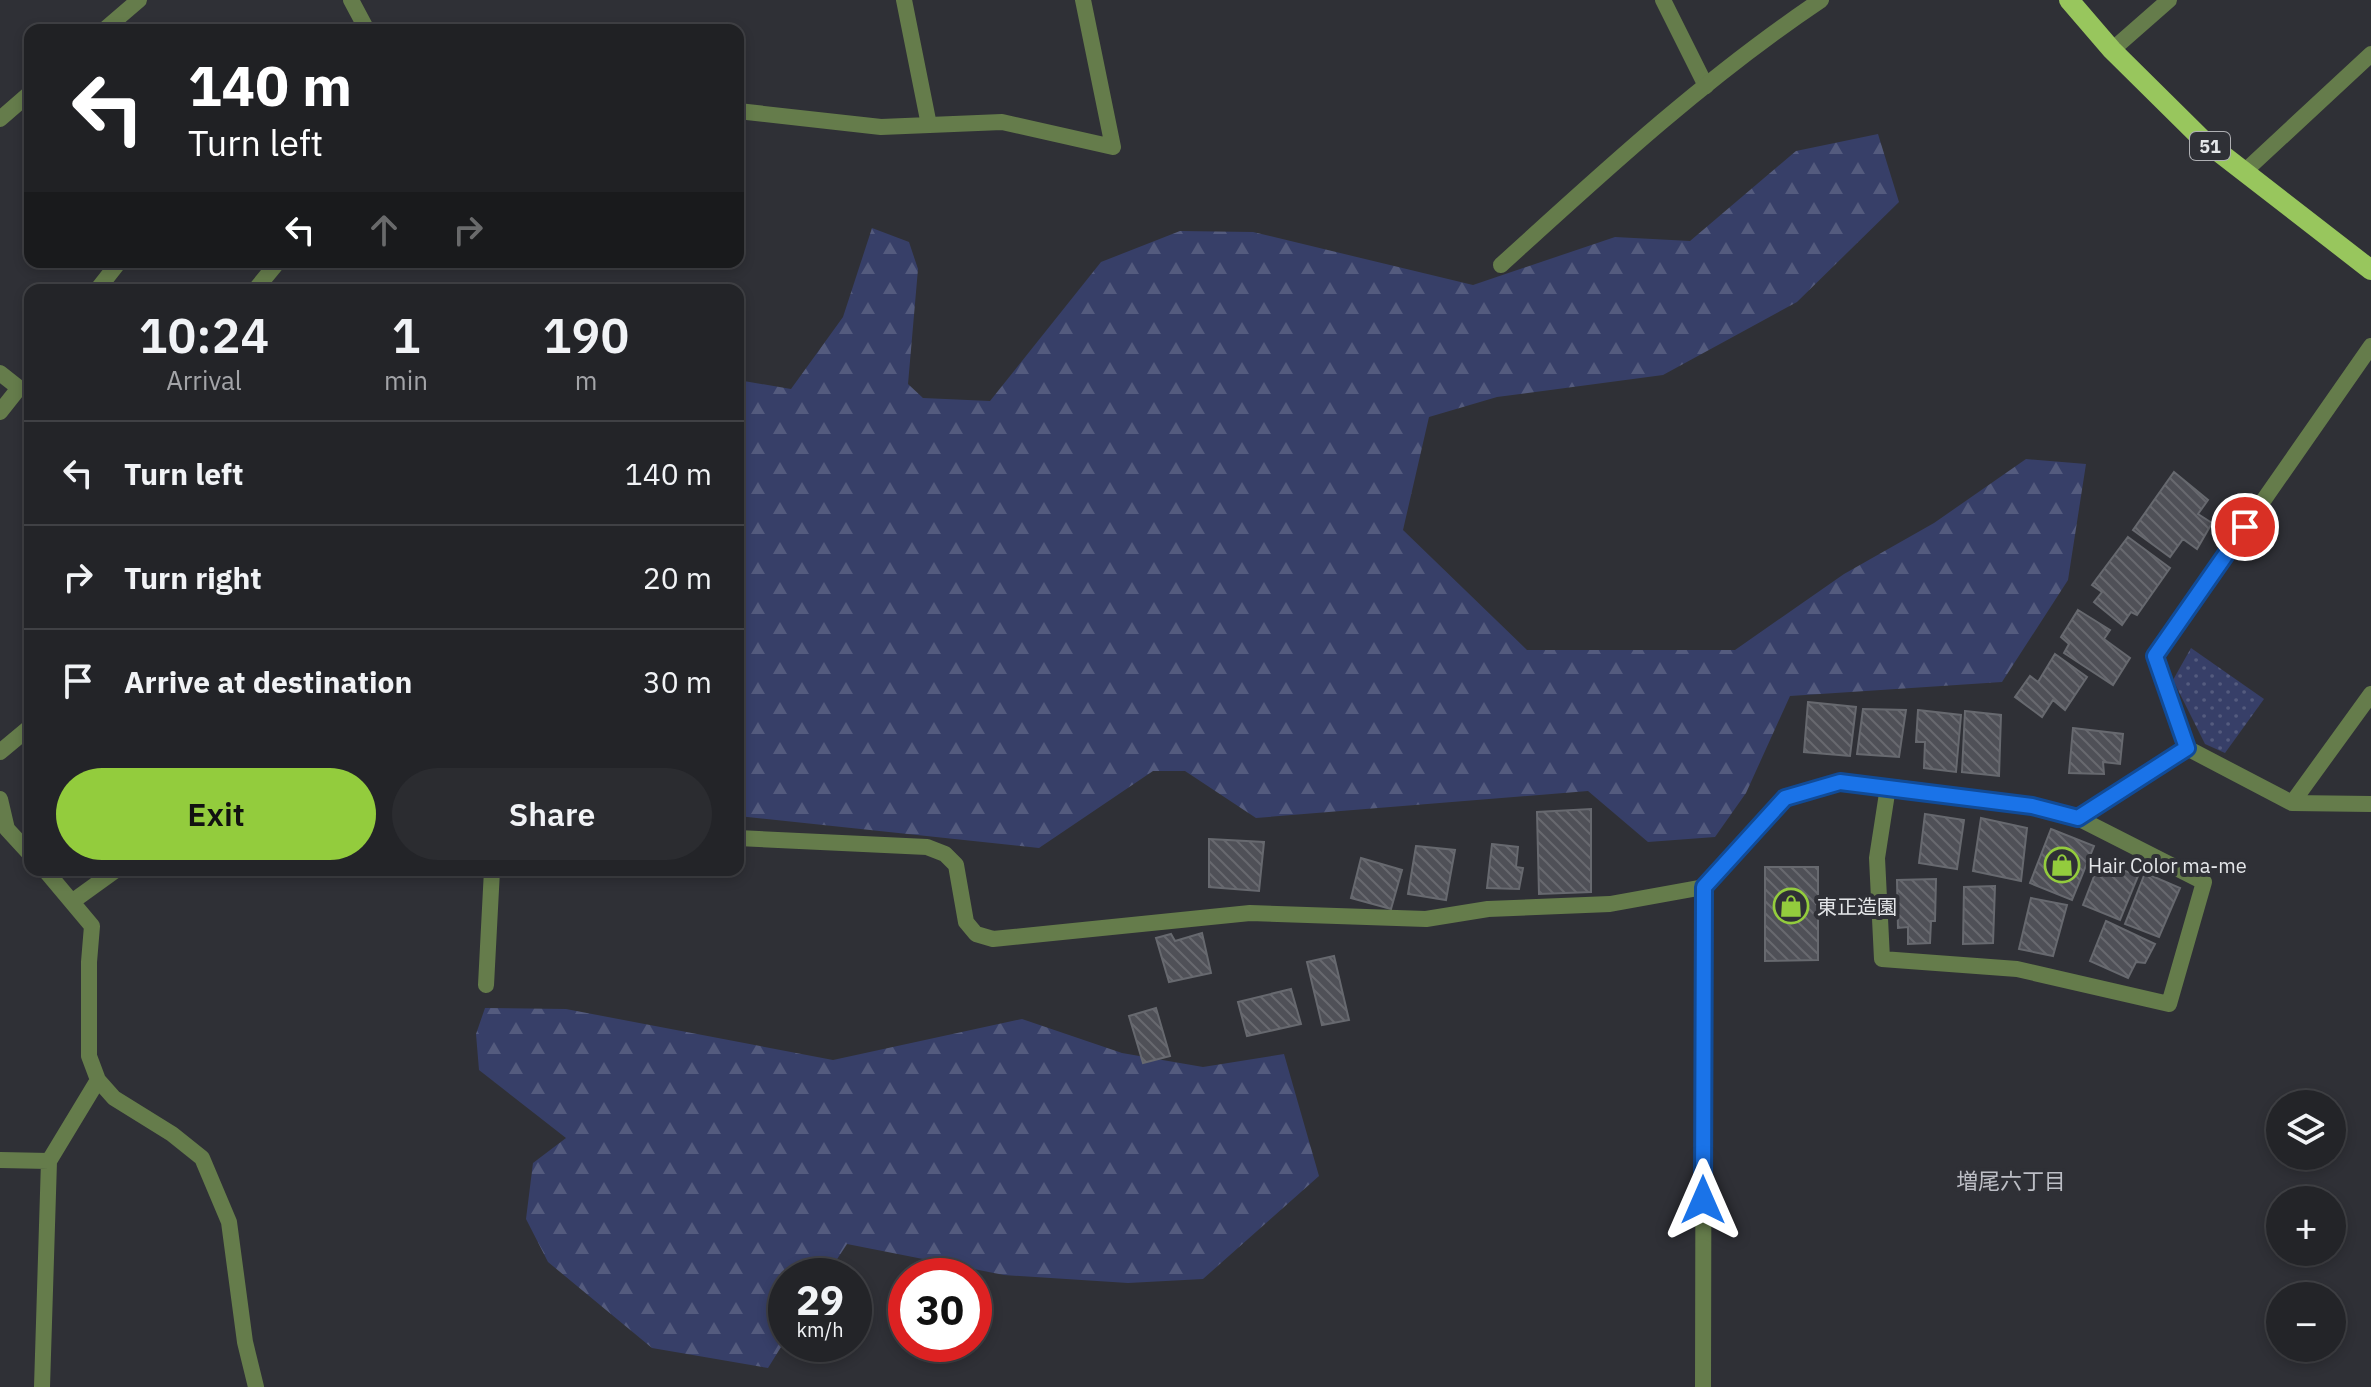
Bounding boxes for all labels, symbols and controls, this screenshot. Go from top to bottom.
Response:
text: 140 m [188,49,352,121]
icon: left [56,56,160,160]
text: Turn left [188,119,323,166]
road number: 51 [2190,132,2230,160]
icon: left [278,208,322,252]
icon: ahead [362,208,406,252]
icon: right [446,208,490,252]
text: 10:24 [139,304,269,366]
text: 1 [392,304,420,366]
text: 190 [543,304,629,366]
text: Arrival [166,363,242,397]
text: min [384,363,428,397]
text: m [575,363,597,397]
icon: left [56,451,100,495]
text: Turn left [124,454,243,493]
text: 140 m [625,454,712,493]
pin [2211,493,2279,561]
icon: arrive [2223,505,2267,549]
icon: right [56,555,100,599]
text: Turn right [124,558,262,597]
text: 20 m [643,558,712,597]
icon: arrive [56,659,100,703]
text: Arrive at destination [124,662,412,701]
text: 30 m [643,662,712,701]
button: Exit [56,768,376,860]
button: Share [392,768,712,860]
shop icon: Hair Color ma-me [2043,846,2081,884]
place label: Hair Color ma-me [2088,852,2247,879]
shop icon: 東正造園 [1772,887,1810,925]
place label: 東正造園 [1817,893,1897,920]
map controls [2266,1090,2346,1362]
button: layers [2266,1090,2346,1170]
position arrow [1661,1158,1745,1242]
district label: 増尾六丁目 [1956,1166,2066,1195]
button: + [2266,1186,2346,1266]
speed limit sign: 30 [888,1258,992,1362]
text: 29 [796,1274,844,1326]
button: − [2266,1282,2346,1362]
text: km/h [796,1316,844,1343]

